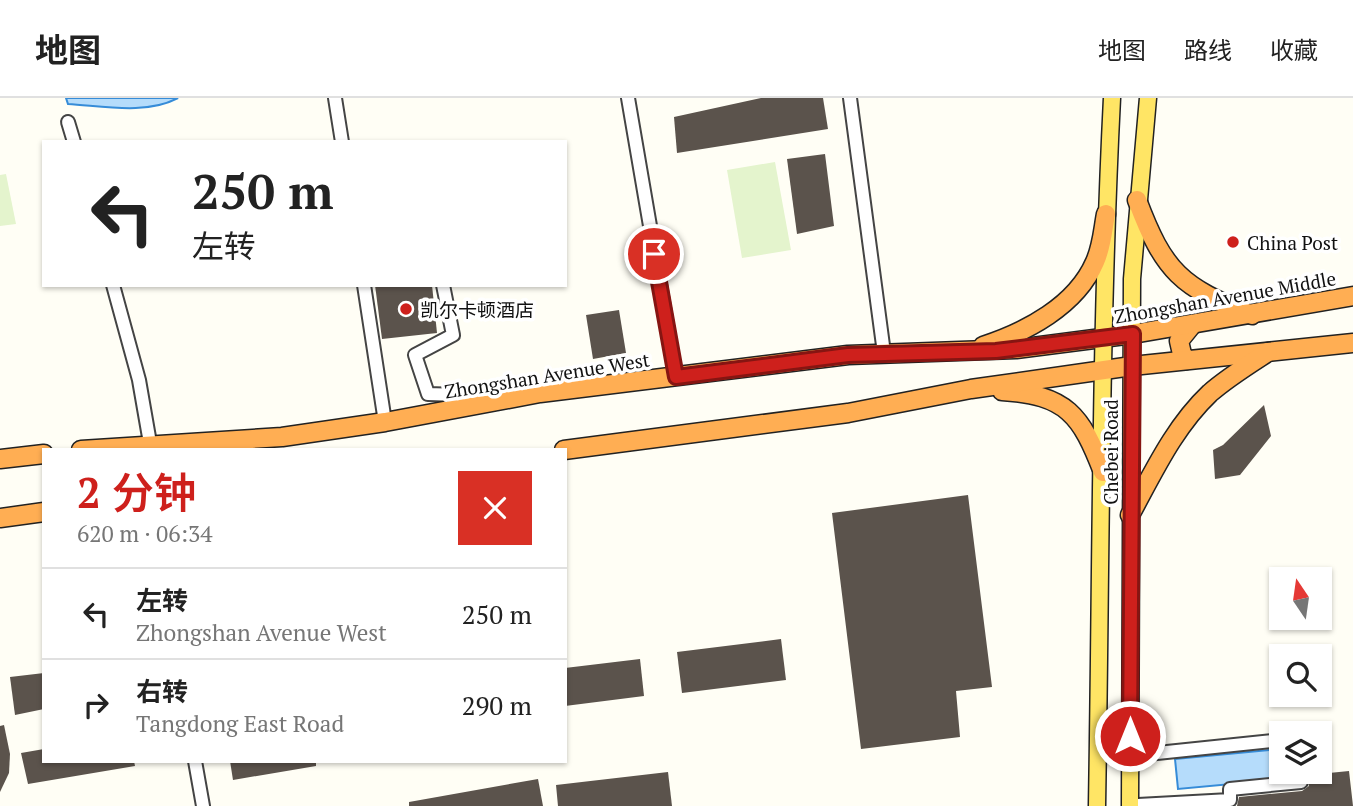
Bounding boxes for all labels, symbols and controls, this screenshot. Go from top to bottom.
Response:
text: 地图 [35,28,101,71]
text: 地图 [1098,34,1146,66]
text: 路线 [1184,34,1232,66]
text: 收藏 [1270,34,1318,66]
text: 250 m [192,158,334,223]
icon: left [77,168,168,259]
pin [624,224,684,284]
text: 左转 [192,225,256,267]
place label: China Post [1247,230,1338,255]
marker: China Post [1225,234,1241,250]
icon: arrive [635,235,673,273]
street label: Zhongshan Avenue Middle [1112,265,1338,329]
place label: 凯尔卡顿酒店 [420,297,534,322]
marker: 凯尔卡顿酒店 [398,301,414,317]
street label: Zhongshan Avenue West [443,346,651,404]
street label: Chebei Road [1098,399,1123,505]
text: 2 分钟 [77,464,196,520]
button: close [458,471,532,545]
text: 620 m · 06:34 [77,518,212,549]
north arrow [1269,567,1332,630]
map controls [1269,567,1332,784]
text: 左转 [136,583,188,617]
icon: left [77,595,115,633]
text: 250 m [462,597,532,631]
text: Zhongshan Avenue West [136,617,387,648]
button: search [1269,644,1332,707]
text: 右转 [136,674,188,708]
icon: right [77,686,115,724]
text: 290 m [462,688,532,722]
position arrow [1093,699,1167,773]
text: Tangdong East Road [136,708,344,739]
button: layers [1269,721,1332,784]

